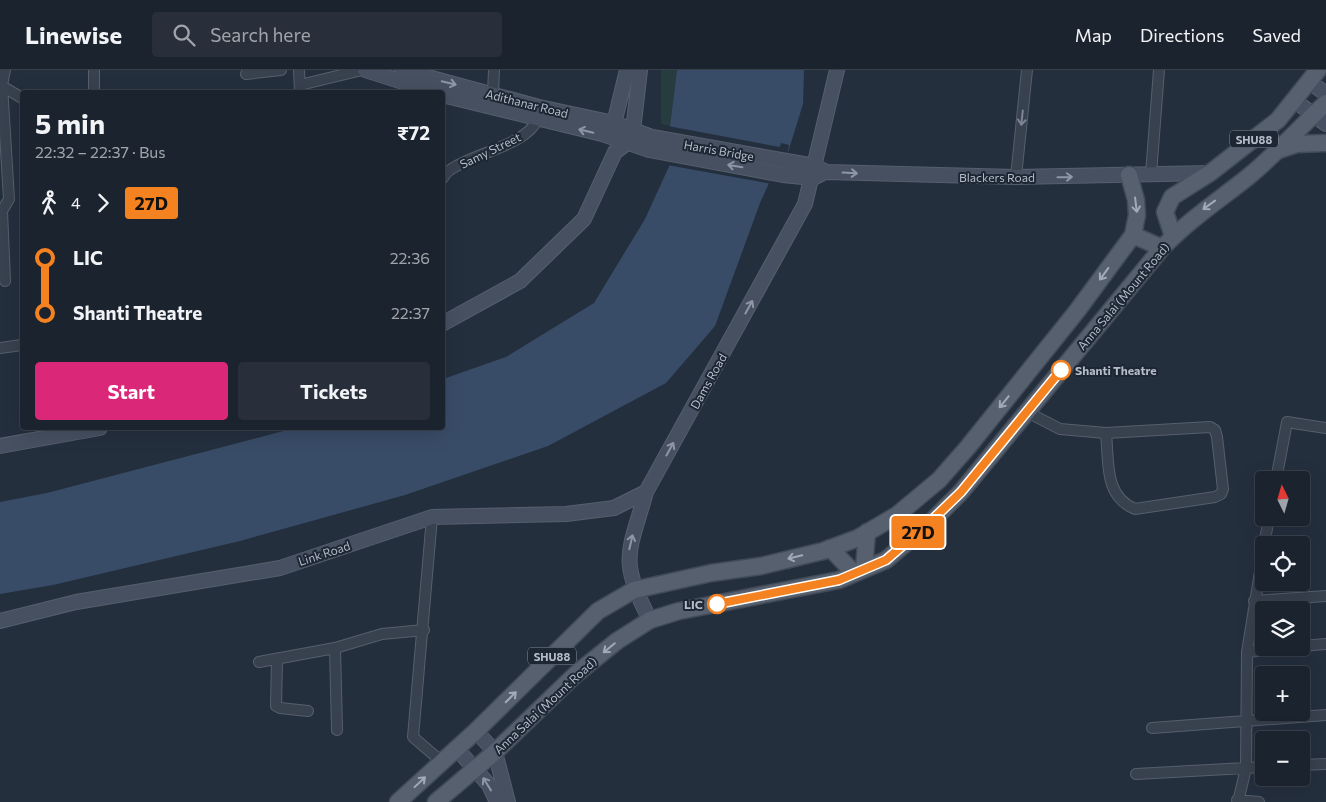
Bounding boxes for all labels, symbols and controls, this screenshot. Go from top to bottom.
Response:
search box [152,12,502,57]
text: Linewise [25,20,122,49]
icon: search [170,21,198,49]
text: Search here [210,23,311,46]
text: Map [1075,24,1112,46]
text: Directions [1140,24,1224,46]
text: Saved [1252,24,1301,46]
one-way arrow [440,79,456,88]
street label: Adithanar Road [484,86,570,120]
text: 5 min [35,106,105,140]
one-way arrow [1017,110,1027,126]
text: ₹72 [397,121,430,144]
one-way arrow [578,126,594,135]
street label: Samy Street [457,129,523,171]
road number: SHU88 [1230,131,1278,148]
street label: Harris Bridge [683,137,755,163]
text: 22:32 – 22:37 · Bus [35,142,166,161]
one-way arrow [728,161,744,170]
one-way arrow [842,169,858,178]
street label: Blackers Road [959,170,1035,184]
one-way arrow [1057,172,1073,181]
icon: walk [35,189,63,217]
icon: forward [89,189,117,217]
text: 27D [135,192,168,214]
text: 4 [71,193,81,212]
one-way arrow [1131,196,1141,212]
one-way arrow [1202,200,1216,210]
street label: Anna Salai (Mount Road) [1074,240,1172,352]
text: LIC [73,246,103,269]
text: 22:36 [390,248,430,267]
one-way arrow [1099,267,1109,281]
one-way arrow [745,300,754,315]
text: Shanti Theatre [73,301,202,324]
text: 22:37 [391,303,430,322]
street label: Dams Road [687,351,729,411]
marker: Shanti Theatre [1051,360,1071,380]
button: Start [35,362,228,420]
button: Tickets [238,362,430,420]
place label: Shanti Theatre [1075,363,1157,377]
one-way arrow [999,395,1010,408]
one-way arrow [666,442,675,457]
north arrow [1255,471,1310,526]
map controls [1255,471,1310,786]
line badge: 27D [889,516,947,548]
text: 27D [901,521,935,543]
one-way arrow [627,535,636,551]
button: locate [1255,536,1310,591]
street label: Link Road [296,538,352,568]
one-way arrow [788,553,804,562]
marker: LIC [707,594,727,614]
place label: LIC [684,597,703,611]
button: layers [1255,601,1310,656]
one-way arrow [603,642,616,653]
road number: SHU88 [528,648,576,664]
street label: Anna Salai (Mount Road) [491,654,599,756]
button: + [1255,666,1310,721]
one-way arrow [505,690,517,703]
button: − [1255,731,1310,786]
one-way arrow [414,776,427,788]
one-way arrow [482,777,493,791]

